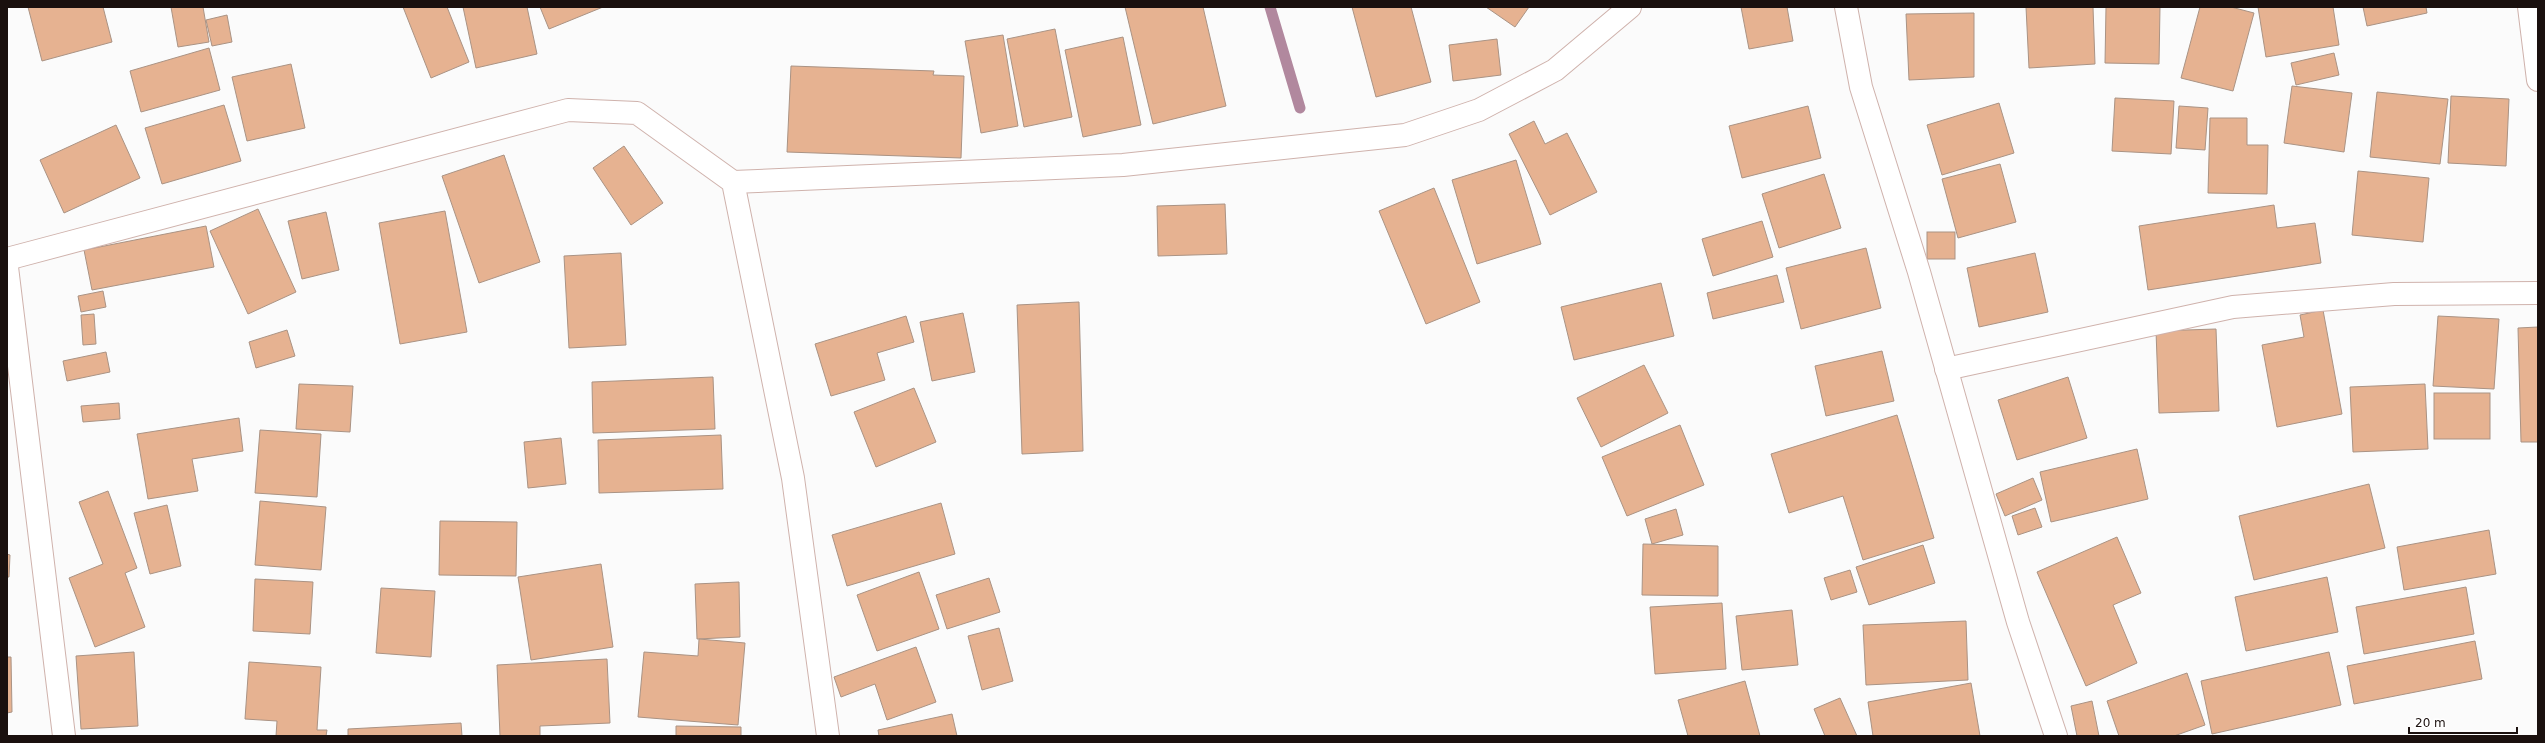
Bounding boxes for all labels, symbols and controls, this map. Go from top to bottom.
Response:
scale bar [2409,709,2517,735]
text: 20 m [2415,716,2446,730]

